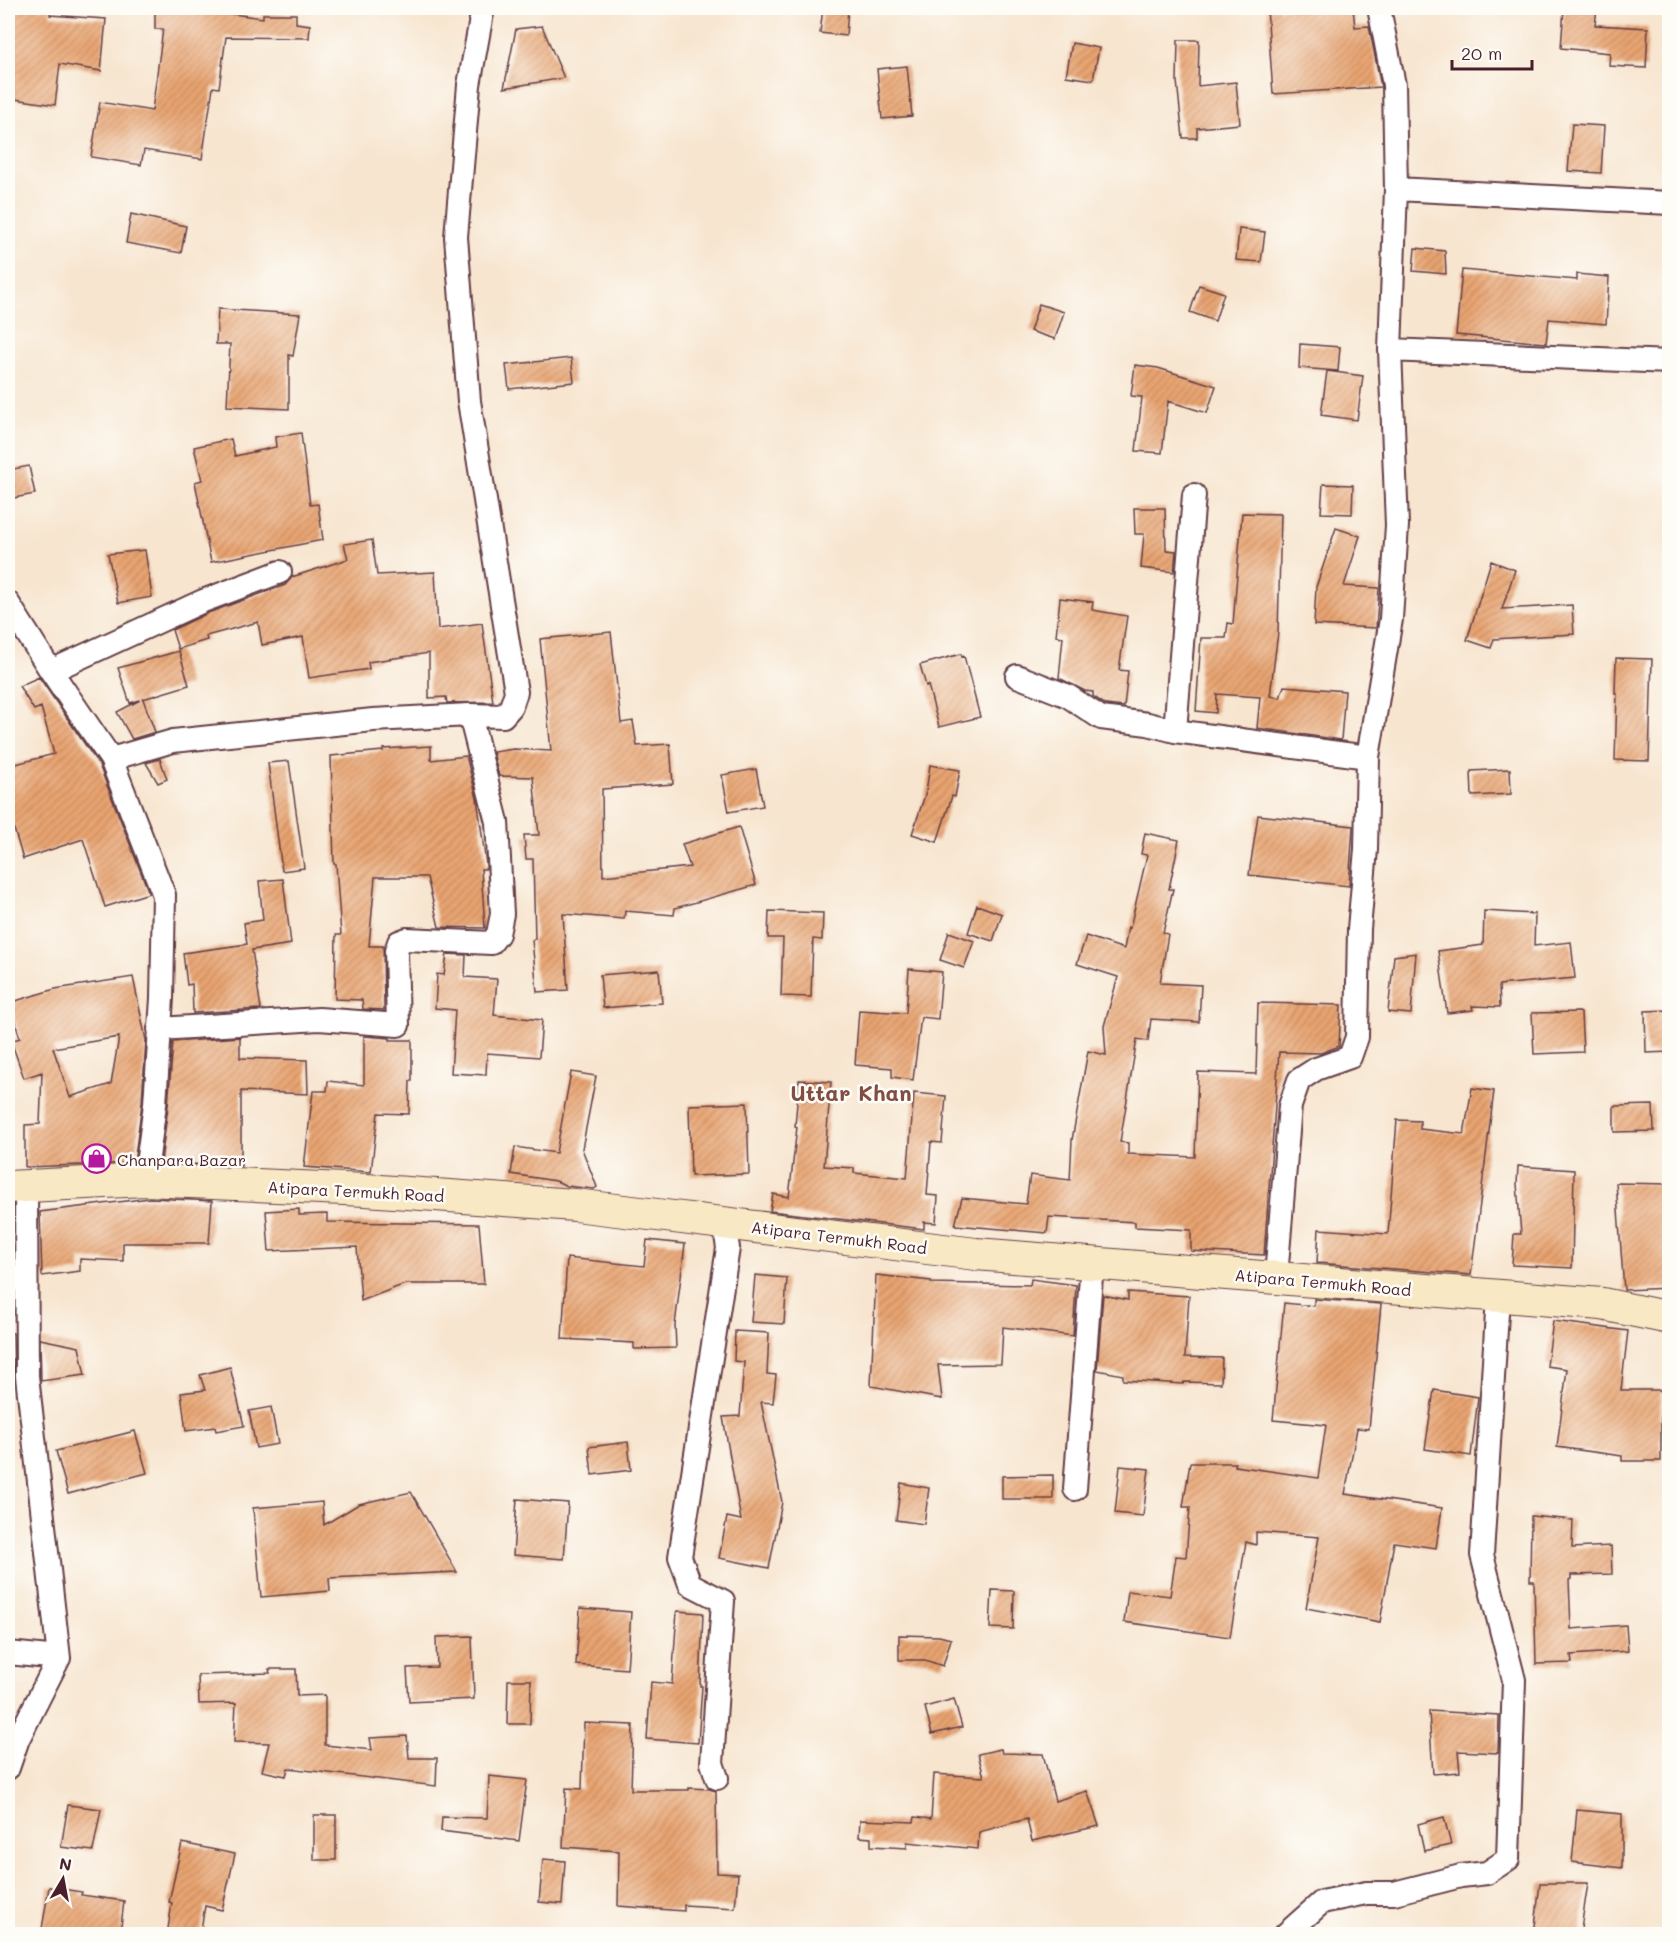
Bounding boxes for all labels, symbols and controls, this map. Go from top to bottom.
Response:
scale bar [1452,33,1532,71]
text: 20 m [1461,41,1502,65]
district label: Uttar Khan [790,1078,912,1107]
shop icon: Chanpara Bazar [80,1143,112,1175]
place label: Chanpara Bazar [117,1149,246,1170]
street label: Atipara Termukh Road [267,1176,445,1206]
street label: Atipara Termukh Road [750,1216,928,1258]
street label: Atipara Termukh Road [1234,1264,1412,1300]
north arrow [33,1849,93,1909]
text: N [58,1852,74,1875]

